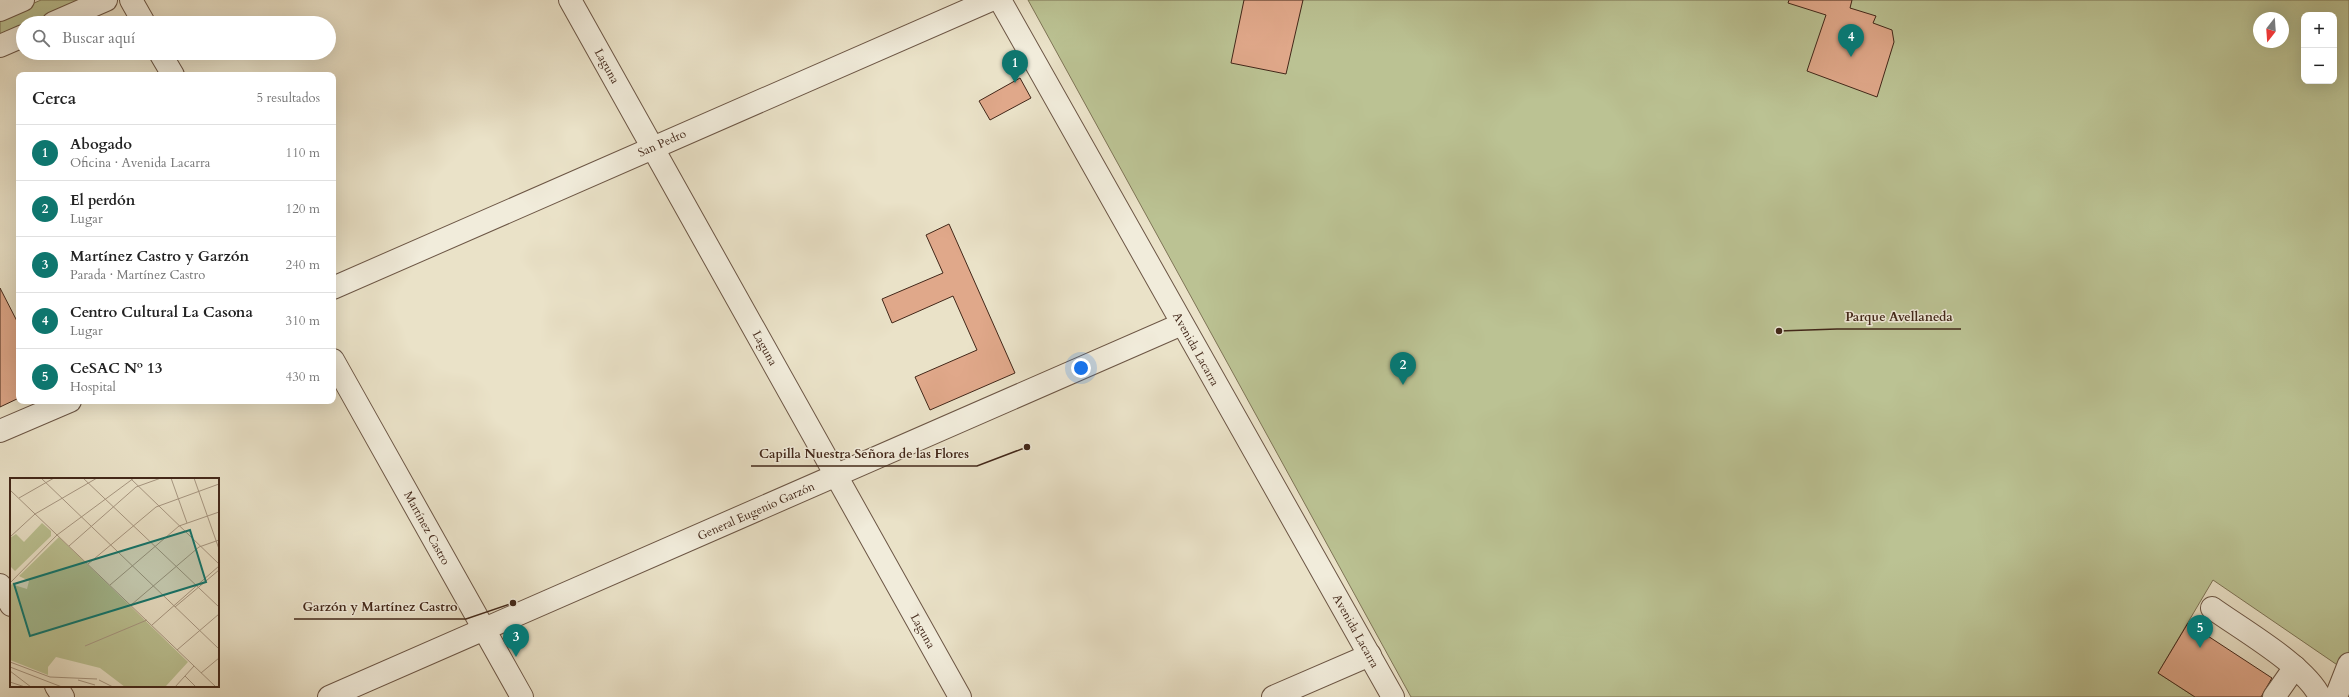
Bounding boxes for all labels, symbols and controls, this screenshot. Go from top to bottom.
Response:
north arrow [2253,12,2289,48]
map controls [2301,12,2337,84]
button: + [2301,12,2337,48]
search box [16,16,336,60]
pin: 4 [1838,24,1864,57]
icon: search [30,27,52,49]
text: Buscar aquí [62,28,135,48]
street label: Laguna [591,46,624,87]
button: − [2301,48,2337,84]
pin: 1 [1002,50,1028,83]
text: Cerca [32,87,76,110]
text: 5 resultados [256,89,320,107]
street label: San Pedro [635,125,689,161]
text: Abogado [70,134,132,154]
text: 1 [42,144,48,162]
text: 110 m [286,144,320,162]
text: Oficina · Avenida Lacarra [70,154,210,172]
text: El perdón [70,190,135,210]
text: 2 [42,200,48,218]
text: 120 m [286,200,320,218]
text: Lugar [70,210,103,228]
text: Martínez Castro y Garzón [70,246,249,266]
text: 3 [42,256,48,274]
text: 240 m [286,256,320,274]
text: Parada · Martínez Castro [70,266,205,284]
text: Centro Cultural La Casona [70,302,253,322]
callout: Parque Avellaneda [1837,304,1961,329]
text: Parque Avellaneda [1845,308,1953,326]
street label: Avenida Lacarra [1169,309,1223,389]
text: 4 [42,312,48,330]
text: 310 m [286,312,320,330]
text: Lugar [70,322,103,340]
street label: Laguna [749,328,782,369]
pin: 2 [1390,352,1416,385]
text: CeSAC Nº 13 [70,358,162,378]
your location [1071,358,1091,378]
text: 5 [42,368,48,386]
text: 430 m [286,368,320,386]
text: Hospital [70,378,116,396]
callout: Capilla Nuestra Señora de las Flores [751,441,977,466]
text: Capilla Nuestra Señora de las Flores [759,445,969,463]
inset map [10,478,219,687]
street label: General Eugenio Garzón [695,478,817,544]
street label: Martínez Castro [400,488,454,568]
street label: Avenida Lacarra [1329,591,1383,671]
callout: Garzón y Martínez Castro [294,594,466,619]
text: Garzón y Martínez Castro [302,598,458,616]
street label: Laguna [907,611,940,652]
pin: 5 [2187,615,2213,648]
pin: 3 [503,624,529,657]

